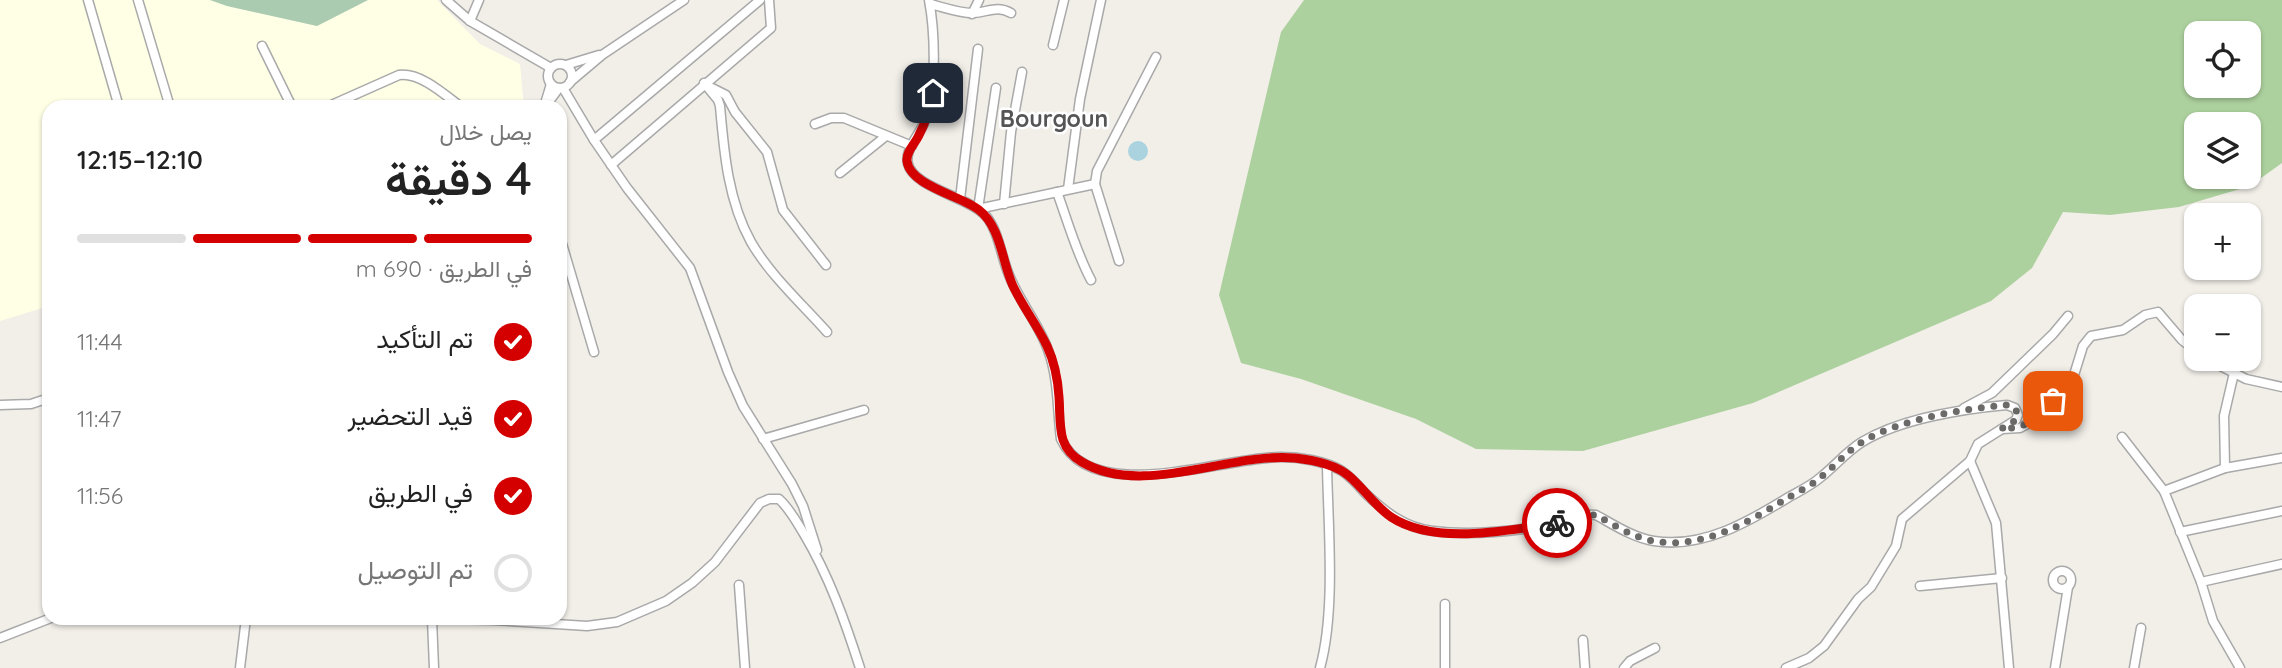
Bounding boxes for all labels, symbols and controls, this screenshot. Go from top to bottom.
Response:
map controls [2184,21,2261,371]
button: locate [2184,21,2261,98]
pin [903,63,963,123]
icon: home [914,74,952,112]
district label: Bourgoun [1000,104,1108,133]
button: layers [2184,112,2261,189]
text: يصل خلال [439,117,532,146]
text: 12:10–12:15 [77,143,203,176]
text: 4 دقيقة [385,149,532,207]
button: + [2184,203,2261,280]
text: في الطريق · 690 m [356,254,532,283]
button: − [2184,294,2261,371]
text: تم التأكيد [376,322,473,355]
icon: check [494,323,532,361]
text: 11:44 [77,327,123,356]
pin [2023,371,2083,431]
icon: bag [2034,382,2072,420]
text: قيد التحضير [347,399,473,432]
icon: check [494,400,532,438]
text: 11:47 [77,404,122,433]
text: في الطريق [368,476,473,509]
icon: check [494,477,532,515]
text: 11:56 [77,481,123,510]
courier [1522,488,1592,558]
icon: bike [1538,504,1576,542]
text: تم التوصيل [358,553,473,586]

